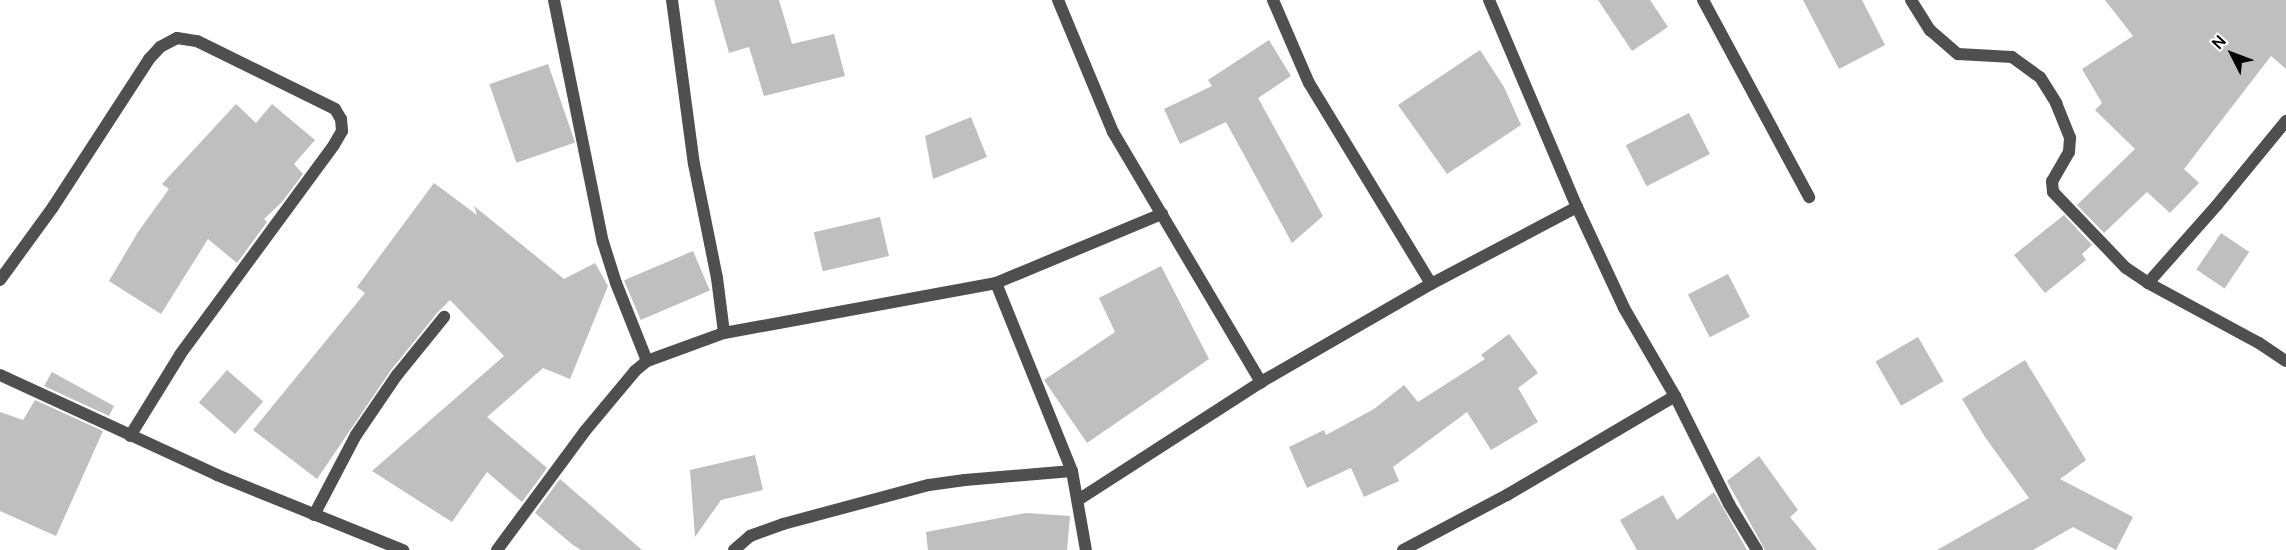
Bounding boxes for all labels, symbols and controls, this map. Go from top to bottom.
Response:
north arrow [2202,24,2262,84]
text: N [2207,30,2231,54]

